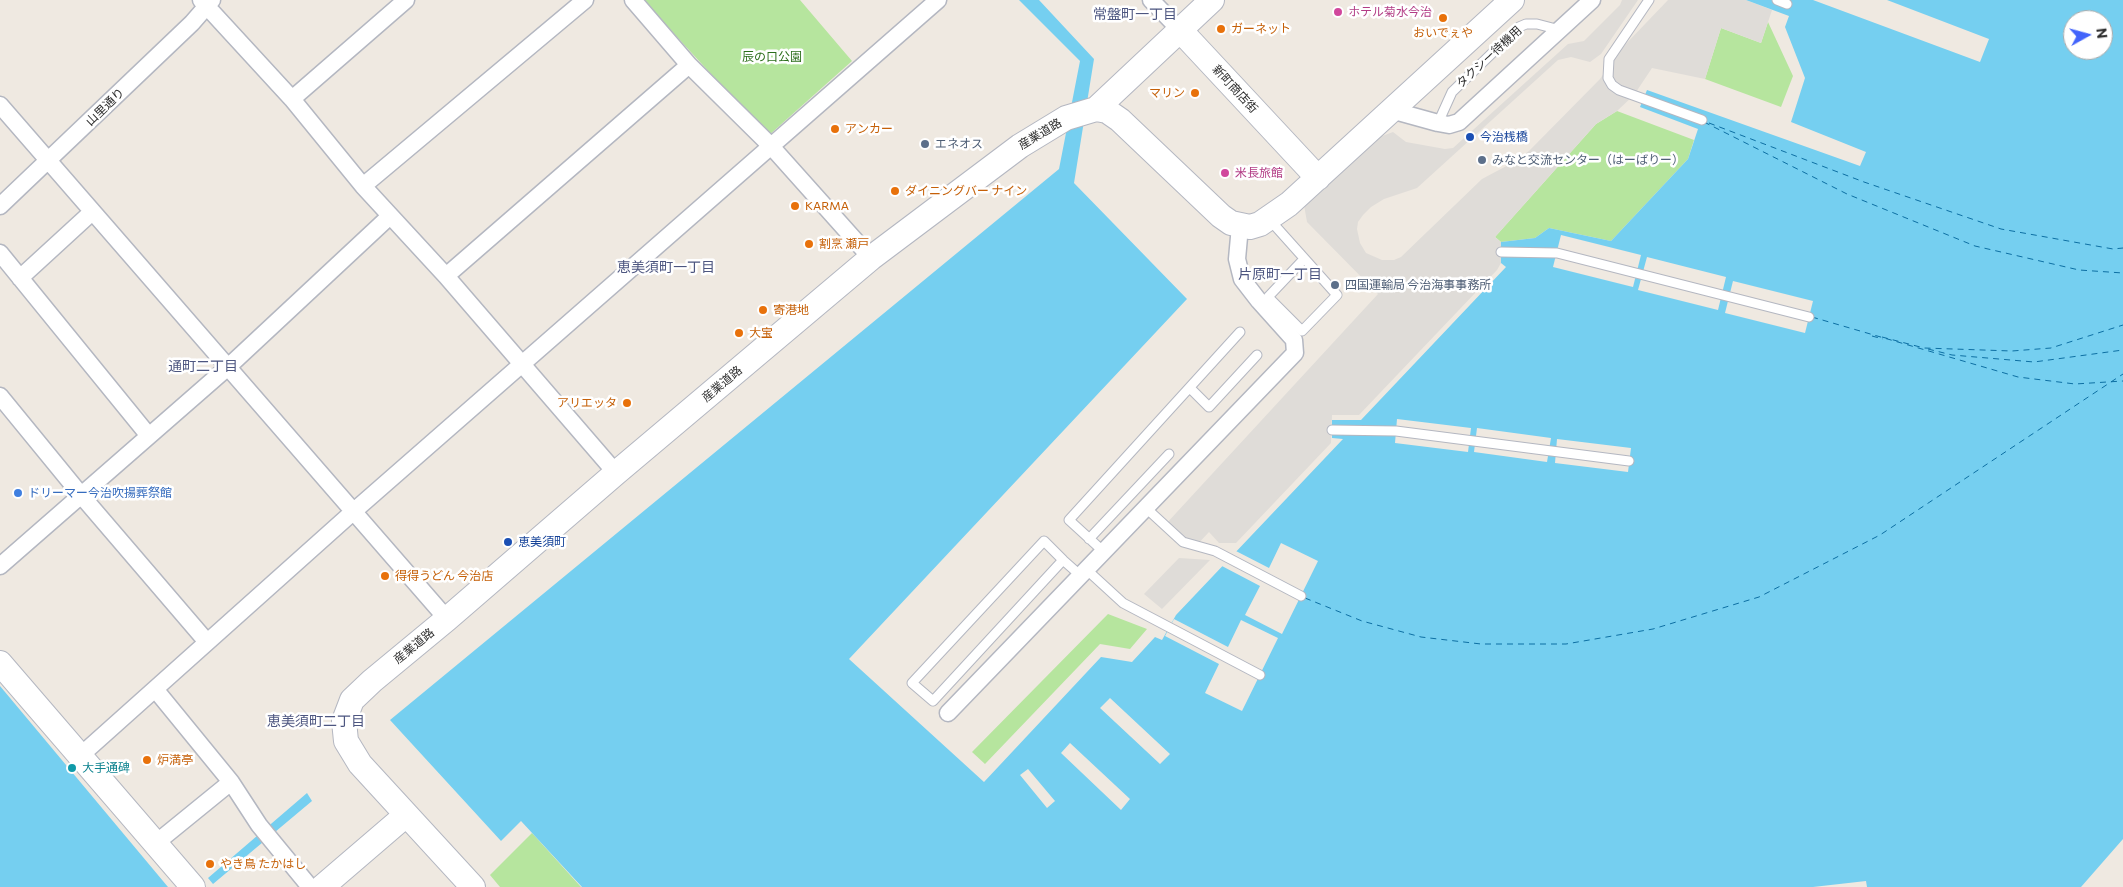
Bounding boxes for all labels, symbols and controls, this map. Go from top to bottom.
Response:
place label: ホテル菊水今治 [1348,5,1432,19]
district label: 常盤町一丁目 [1093,6,1177,22]
marker: ホテル菊水今治 [1332,6,1344,18]
north arrow [2063,10,2113,60]
marker: おいでぇや [1437,12,1449,24]
place label: ガーネット [1231,22,1291,36]
marker: ガーネット [1215,23,1227,35]
street label: タクシー待機用 [1453,23,1525,91]
place label: おいでぇや [1413,26,1473,40]
text: N [2093,27,2111,39]
park label: 辰の口公園 [742,50,802,64]
street label: 新町商店街 [1209,62,1261,116]
street label: 山里通り [83,85,127,129]
place label: マリン [1149,86,1185,100]
marker: マリン [1189,87,1201,99]
street label: 産業道路 [1016,115,1064,153]
place label: アンカー [845,122,893,136]
marker: アンカー [829,123,841,135]
place label: 今治桟橋 [1480,130,1528,144]
marker: 今治桟橋 [1464,131,1476,143]
place label: エネオス [935,137,983,151]
marker: エネオス [919,138,931,150]
place label: みなと交流センター（はーばりー） [1492,153,1684,167]
marker: みなと交流センター（はーばりー） [1476,154,1488,166]
place label: 米長旅館 [1235,166,1283,180]
marker: 米長旅館 [1219,167,1231,179]
place label: ダイニングバー ナイン [905,184,1027,198]
marker: ダイニングバー ナイン [889,185,901,197]
place label: KARMA [805,199,849,213]
marker: KARMA [789,200,801,212]
place label: 割烹 瀬戸 [819,237,869,251]
marker: 割烹 瀬戸 [803,238,815,250]
district label: 恵美須町一丁目 [617,259,715,275]
district label: 片原町一丁目 [1238,266,1322,282]
place label: 四国運輸局 今治海事事務所 [1345,278,1491,292]
marker: 四国運輸局 今治海事事務所 [1329,279,1341,291]
place label: 寄港地 [773,303,809,317]
marker: 寄港地 [757,304,769,316]
place label: 大宝 [749,326,773,340]
marker: 大宝 [733,327,745,339]
district label: 通町二丁目 [168,358,238,374]
street label: 産業道路 [699,363,745,405]
place label: アリエッタ [557,396,617,410]
marker: アリエッタ [621,397,633,409]
place label: ドリーマー今治吹揚葬祭館 [28,486,172,500]
marker: ドリーマー今治吹揚葬祭館 [12,487,24,499]
place label: 恵美須町 [518,535,566,549]
marker: 恵美須町 [502,536,514,548]
place label: 得得うどん 今治店 [395,569,493,583]
marker: 得得うどん 今治店 [379,570,391,582]
street label: 産業道路 [391,625,437,667]
district label: 恵美須町二丁目 [267,713,365,729]
place label: 炉満亭 [157,753,193,767]
marker: 炉満亭 [141,754,153,766]
place label: 大手通碑 [82,761,130,775]
marker: 大手通碑 [66,762,78,774]
place label: やき鳥 たかはし [220,857,306,871]
marker: やき鳥 たかはし [204,858,216,870]

